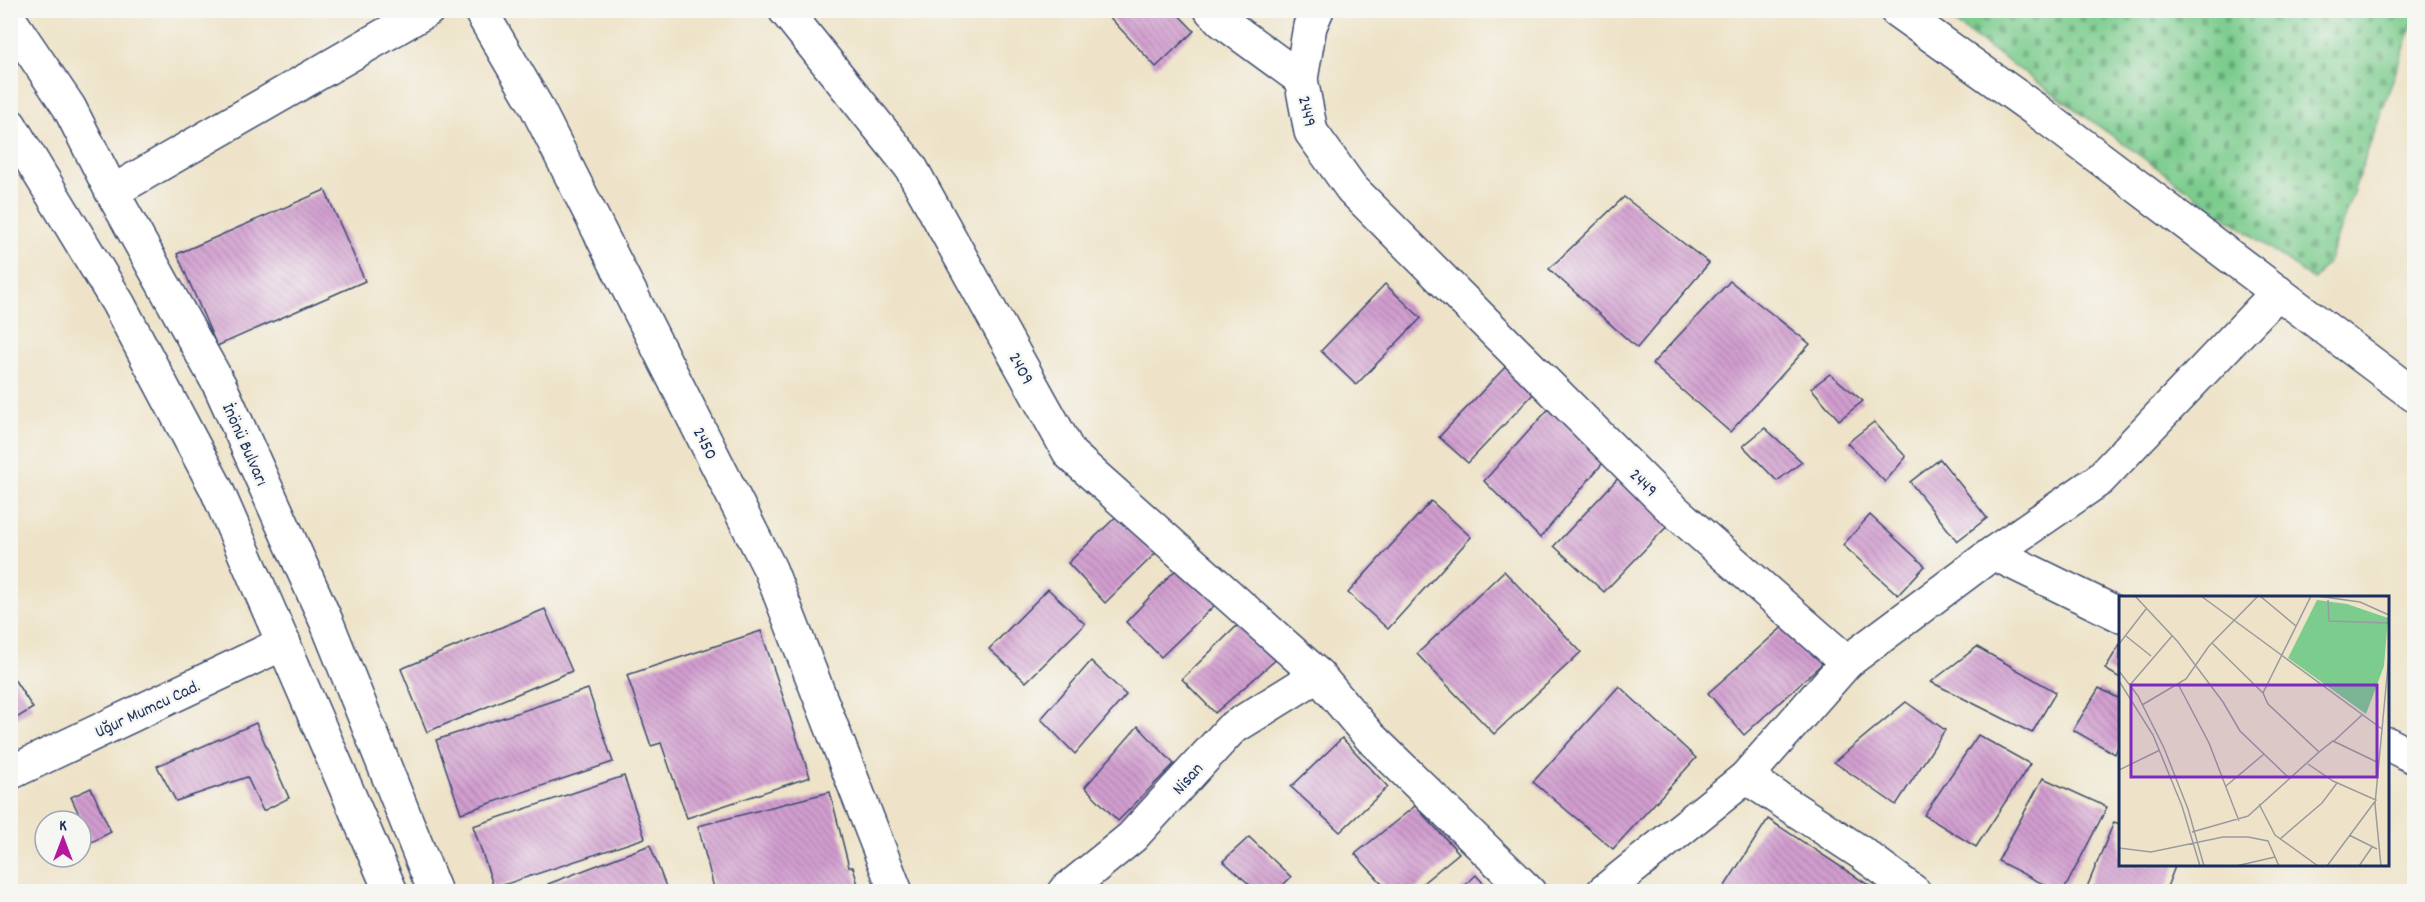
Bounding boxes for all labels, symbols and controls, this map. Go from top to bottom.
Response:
street label: 2449 [1290,94,1321,130]
street label: 2409 [1001,349,1039,390]
street label: İnönü Bulvarı [214,400,273,490]
street label: 2450 [685,424,723,465]
street label: 2449 [1622,464,1662,504]
inset map [2119,596,2389,866]
street label: Uğur Mumcu Cad. [91,675,205,746]
street label: Nisan [1167,758,1210,802]
north arrow [33,809,93,869]
text: K [59,815,67,838]

